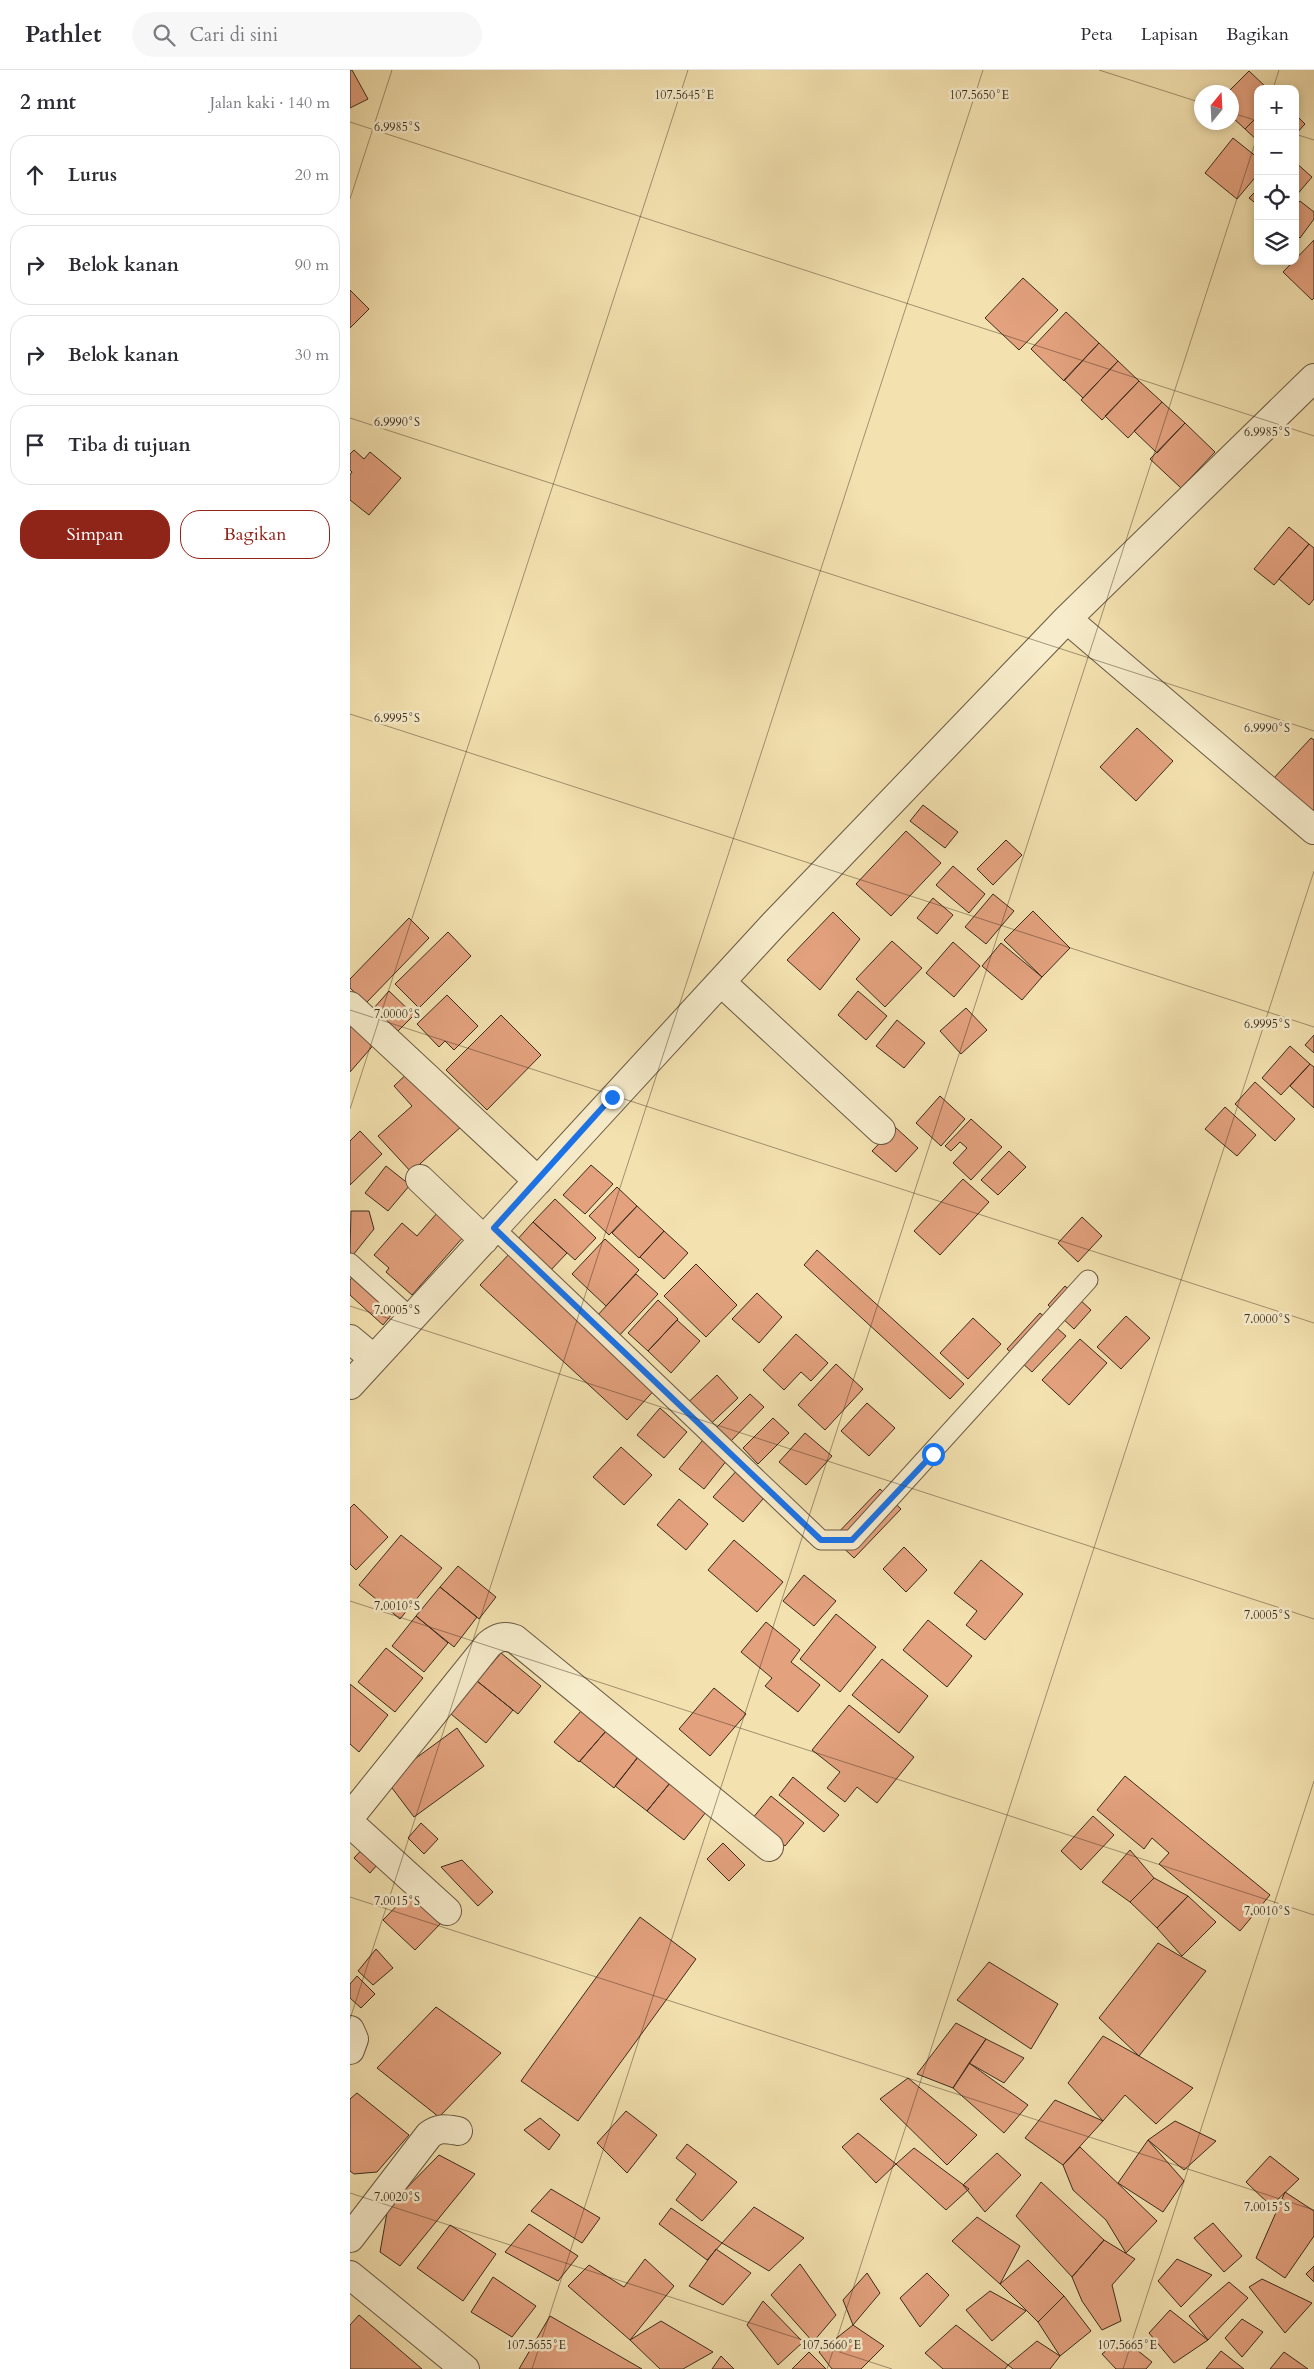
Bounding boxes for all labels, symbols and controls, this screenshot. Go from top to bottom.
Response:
search box [132,12,482,57]
text: Pathlet [25,18,102,51]
icon: search [150,21,178,49]
text: Cari di sini [190,22,278,48]
text: Peta [1081,22,1113,47]
text: Lapisan [1141,22,1198,47]
text: Bagikan [1226,22,1289,47]
north arrow [1194,85,1239,130]
map controls [1254,85,1299,265]
button: + [1254,85,1299,130]
text: 107.5645°E [654,87,714,103]
text: 107.5650°E [949,87,1009,103]
text: 2 mnt [20,88,76,117]
text: Jalan kaki · 140 m [210,92,330,114]
text: 6.9985°S [374,119,420,135]
button: − [1254,130,1299,175]
icon: ahead [21,161,49,189]
text: Lurus [68,162,117,188]
text: 20 m [295,164,329,186]
button: locate [1254,175,1299,220]
button: layers [1254,220,1299,265]
icon: right [21,251,49,279]
text: Belok kanan [68,252,179,278]
text: 90 m [295,254,329,276]
icon: right [21,341,49,369]
text: Belok kanan [68,342,179,368]
text: 30 m [295,344,329,366]
text: 6.9990°S [374,414,420,430]
text: 6.9985°S [1244,424,1290,440]
icon: arrive [21,431,49,459]
text: Tiba di tujuan [68,432,191,458]
button: Simpan [20,510,170,559]
button: Bagikan [180,510,330,559]
text: 6.9995°S [374,710,420,726]
text: 6.9990°S [1244,720,1290,736]
text: 7.0000°S [374,1006,420,1022]
text: 6.9995°S [1244,1016,1290,1032]
route end [601,1086,624,1109]
text: 7.0005°S [374,1302,420,1318]
text: 7.0000°S [1244,1311,1290,1327]
route start [922,1443,945,1466]
text: 7.0010°S [374,1598,420,1614]
text: 7.0005°S [1244,1607,1290,1623]
text: 7.0015°S [374,1893,420,1909]
text: 7.0010°S [1244,1903,1290,1919]
text: 7.0020°S [374,2189,420,2205]
text: 7.0015°S [1244,2199,1290,2215]
text: 107.5655°E [506,2337,566,2353]
text: 107.5660°E [801,2337,861,2353]
text: 107.5665°E [1097,2337,1157,2353]

